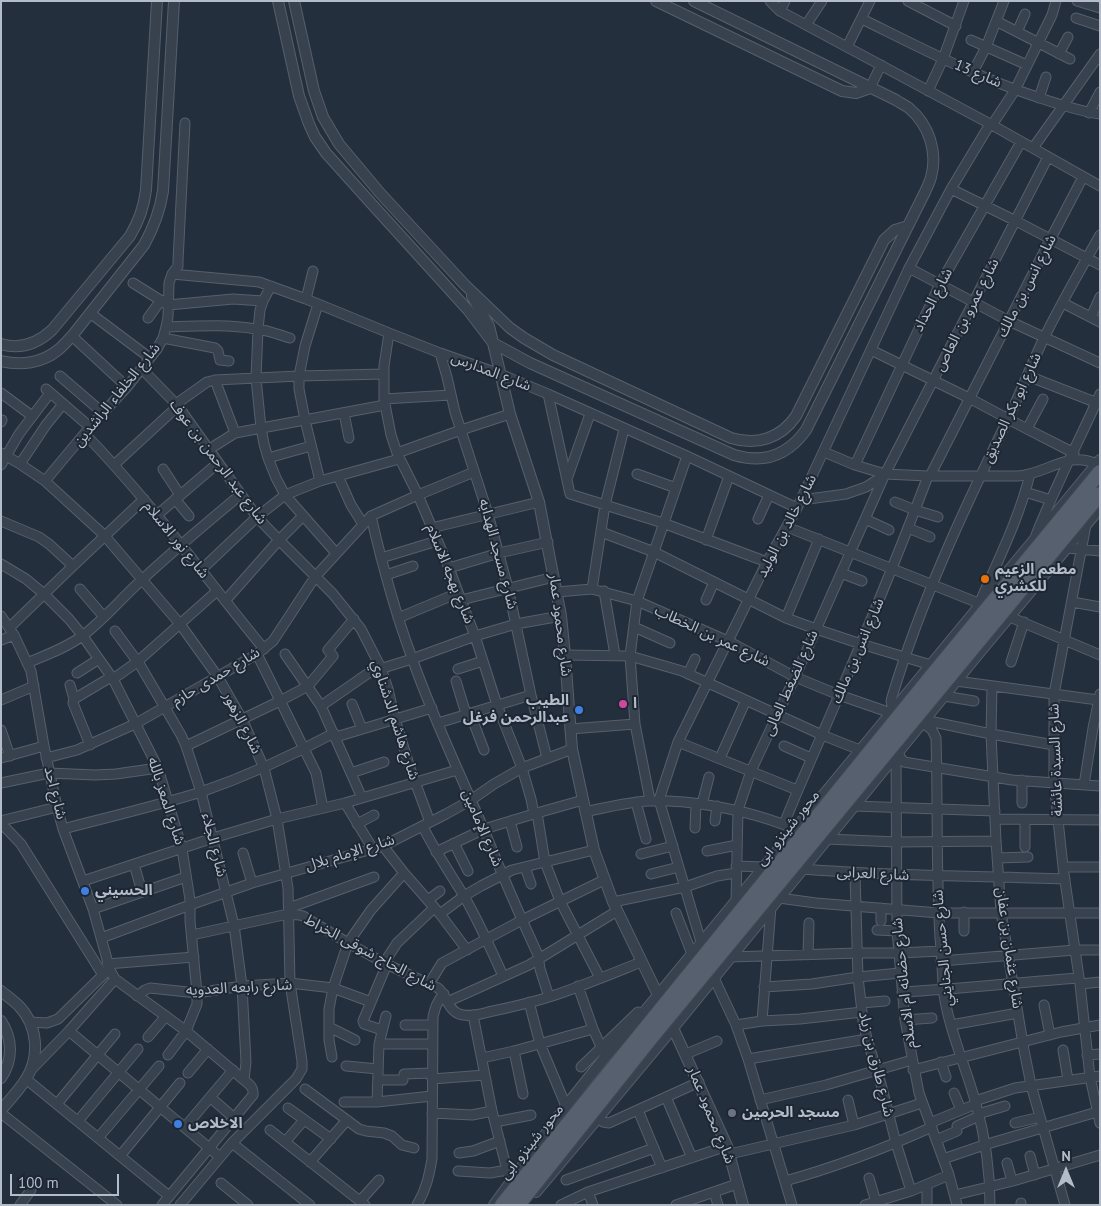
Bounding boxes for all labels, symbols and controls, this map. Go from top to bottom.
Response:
street label: شارع 13 [952,56,1004,92]
street label: شارع انس بن مالك [993,232,1061,340]
street label: شارع عمرو بن العاص [931,256,1003,374]
street label: شارع الحداد [909,265,957,335]
street label: شارع الخلفاء الراشدين [70,339,164,451]
street label: شارع المدارس [449,349,533,395]
street label: شارع ابو بكر الصديق [979,350,1045,466]
street label: شارع عبد الرحمن بن عوف [165,396,271,528]
street label: شارع خالد بن الوليد [753,471,821,581]
street label: شارع مسجد الهدايه [475,497,521,611]
street label: شارع نور الاسلام [139,498,213,582]
street label: شارع بهجه الاسلام [422,521,478,627]
place label: مطعم الزعيم للكشري [995,561,1076,596]
street label: شارع محمود عمار [545,572,575,678]
marker: مطعم الزعيم للكشري [979,573,991,585]
street label: شارع انس بن مالك [828,596,888,706]
street label: شارع عمر بن الخطاب [651,601,773,671]
street label: شارع الضغط العالى [760,627,822,739]
street label: شارع حمدى حازم [169,644,263,710]
street label: شارع هاشم الدشناوي [367,658,423,782]
street label: شارع الزهور [219,689,265,757]
place label: الطيب عبدالرحمن فرغل [463,692,569,727]
place label: ا [633,695,637,713]
marker: ا [617,698,629,710]
street label: شارع السيدة عائشة [1045,703,1067,817]
marker: الطيب عبدالرحمن فرغل [573,704,585,716]
street label: شارع المعز بالله [143,755,189,847]
street label: شارع احد [40,765,70,821]
street label: شارع الإمامين [458,787,506,869]
street label: محور شينزو ابى [752,787,824,869]
street label: شارع الجلاء [197,811,231,879]
street label: شارع الإمام بلال [303,831,397,875]
street label: شارع العرابى [836,863,910,885]
place label: الحسيني [95,882,153,900]
marker: الحسيني [79,885,91,897]
street label: شارع عثمان بن عفان [992,886,1026,1010]
street label: شارع حسن الجنايني [929,889,957,1007]
street label: شارع الحاج شوقى الخراط [301,911,439,995]
street label: شارع حضانه ام الاسلام [888,917,920,1049]
street label: شارع رابعه العدويه [185,976,293,1000]
street label: شارع طارق بن زياد [854,1009,898,1119]
street label: شارع محمود عمار [683,1064,739,1166]
street label: محور شينزو ابى [496,1101,568,1183]
place label: مسجد الحرمين [742,1104,840,1122]
marker: مسجد الحرمين [726,1107,738,1119]
place label: الاخلاص [188,1115,243,1133]
marker: الاخلاص [172,1118,184,1130]
north arrow [1041,1146,1091,1196]
text: N [1061,1147,1071,1165]
scale bar [12,1164,121,1196]
text: 100 m [18,1173,59,1192]

